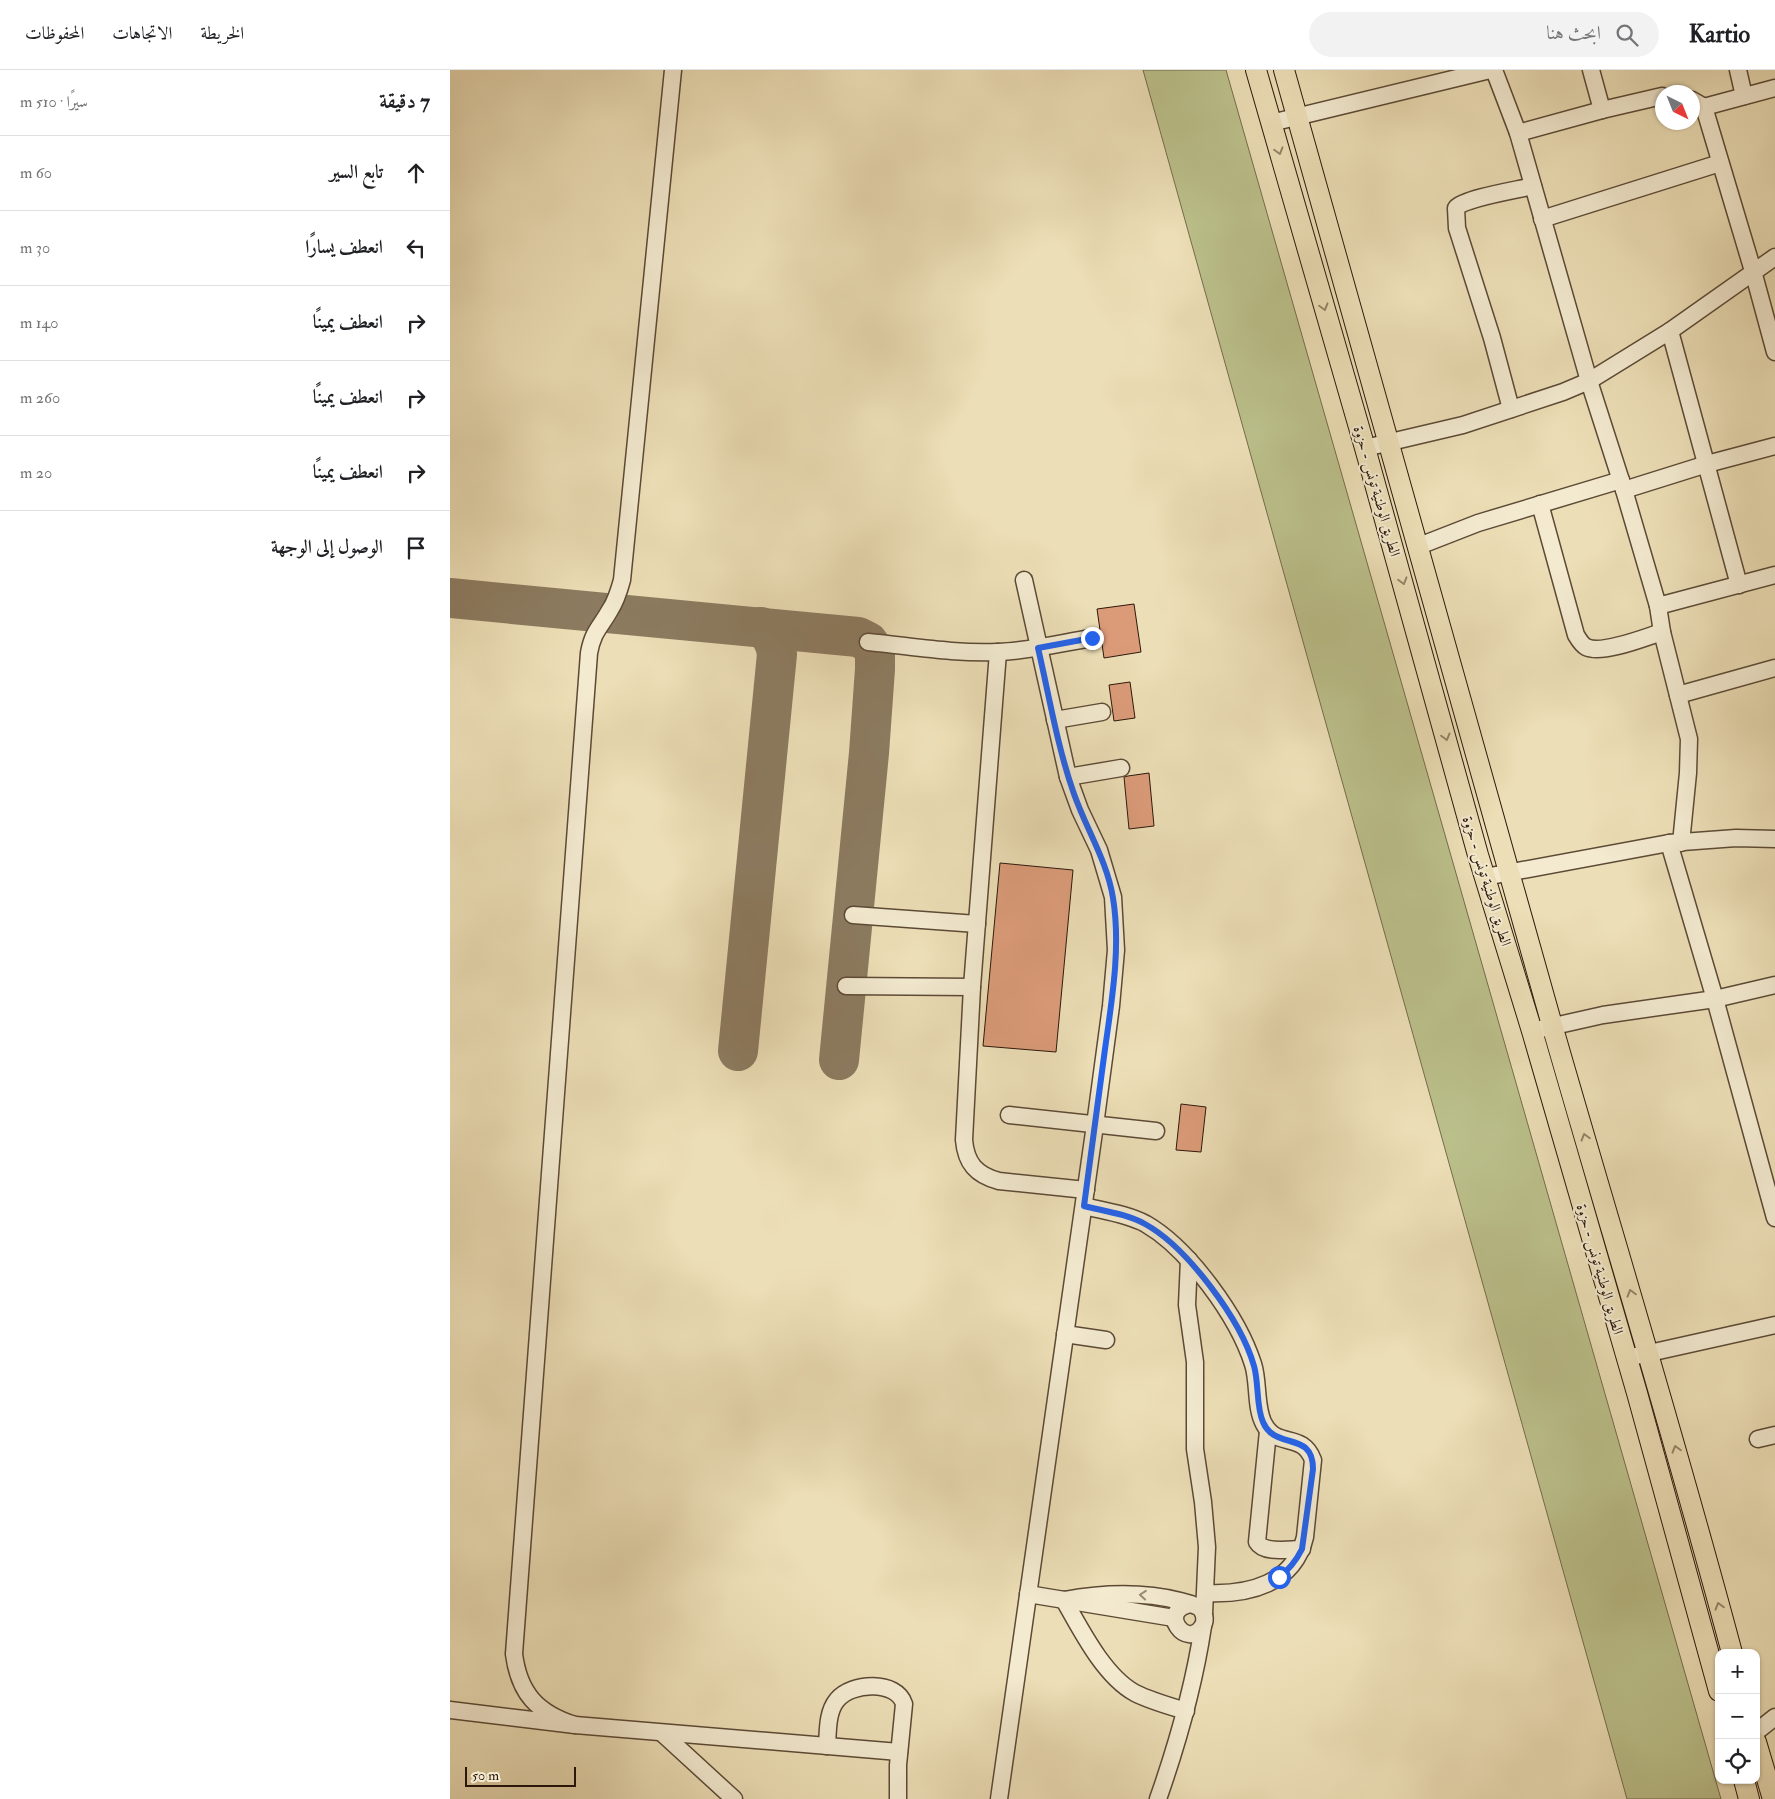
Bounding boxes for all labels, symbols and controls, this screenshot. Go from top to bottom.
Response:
search box [1309,12,1659,57]
text: Kartio [1689,19,1750,50]
text: ابحث هنا [1546,21,1601,45]
icon: search [1613,21,1641,49]
text: المحفوظات [25,22,84,45]
text: الاتجاهات [112,22,172,45]
text: الخريطة [200,22,244,45]
north arrow [1655,85,1700,130]
text: 7 دقيقة [379,88,430,115]
text: سيرًا · 510 m [20,92,88,112]
one-way arrow [1273,146,1283,154]
icon: ahead [402,159,430,187]
text: تابع السير [329,160,383,184]
text: 60 m [20,163,52,183]
icon: left [402,234,430,262]
text: انعطف يسارًا [305,235,383,259]
text: 30 m [20,238,50,258]
one-way arrow [1318,302,1329,311]
icon: right [402,309,430,337]
text: انعطف يمينًا [313,310,383,334]
text: 140 m [20,313,58,333]
icon: right [402,384,430,412]
text: انعطف يمينًا [313,385,383,409]
text: 260 m [20,388,60,408]
street label: الطريق الوطنية تونس - حزوة [1349,424,1404,559]
icon: right [402,459,430,487]
text: انعطف يمينًا [313,460,383,484]
text: 20 m [20,463,52,483]
icon: arrive [402,534,430,562]
text: الوصول إلى الوجهة [271,535,383,559]
one-way arrow [1397,576,1407,584]
route end [1081,627,1104,650]
one-way arrow [1440,733,1451,742]
street label: الطريق الوطنية تونس - حزوة [1458,814,1515,948]
one-way arrow [1581,1133,1591,1142]
street label: الطريق الوطنية تونس - حزوة [1572,1202,1627,1337]
one-way arrow [1626,1289,1637,1297]
one-way arrow [1671,1446,1681,1454]
route start [1268,1566,1291,1589]
one-way arrow [1139,1590,1147,1601]
one-way arrow [1715,1602,1725,1610]
map controls [1715,1649,1760,1784]
button: + [1715,1649,1760,1694]
button: − [1715,1694,1760,1739]
button: locate [1715,1739,1760,1784]
scale bar [465,1764,576,1787]
text: 50 m [472,1767,499,1784]

